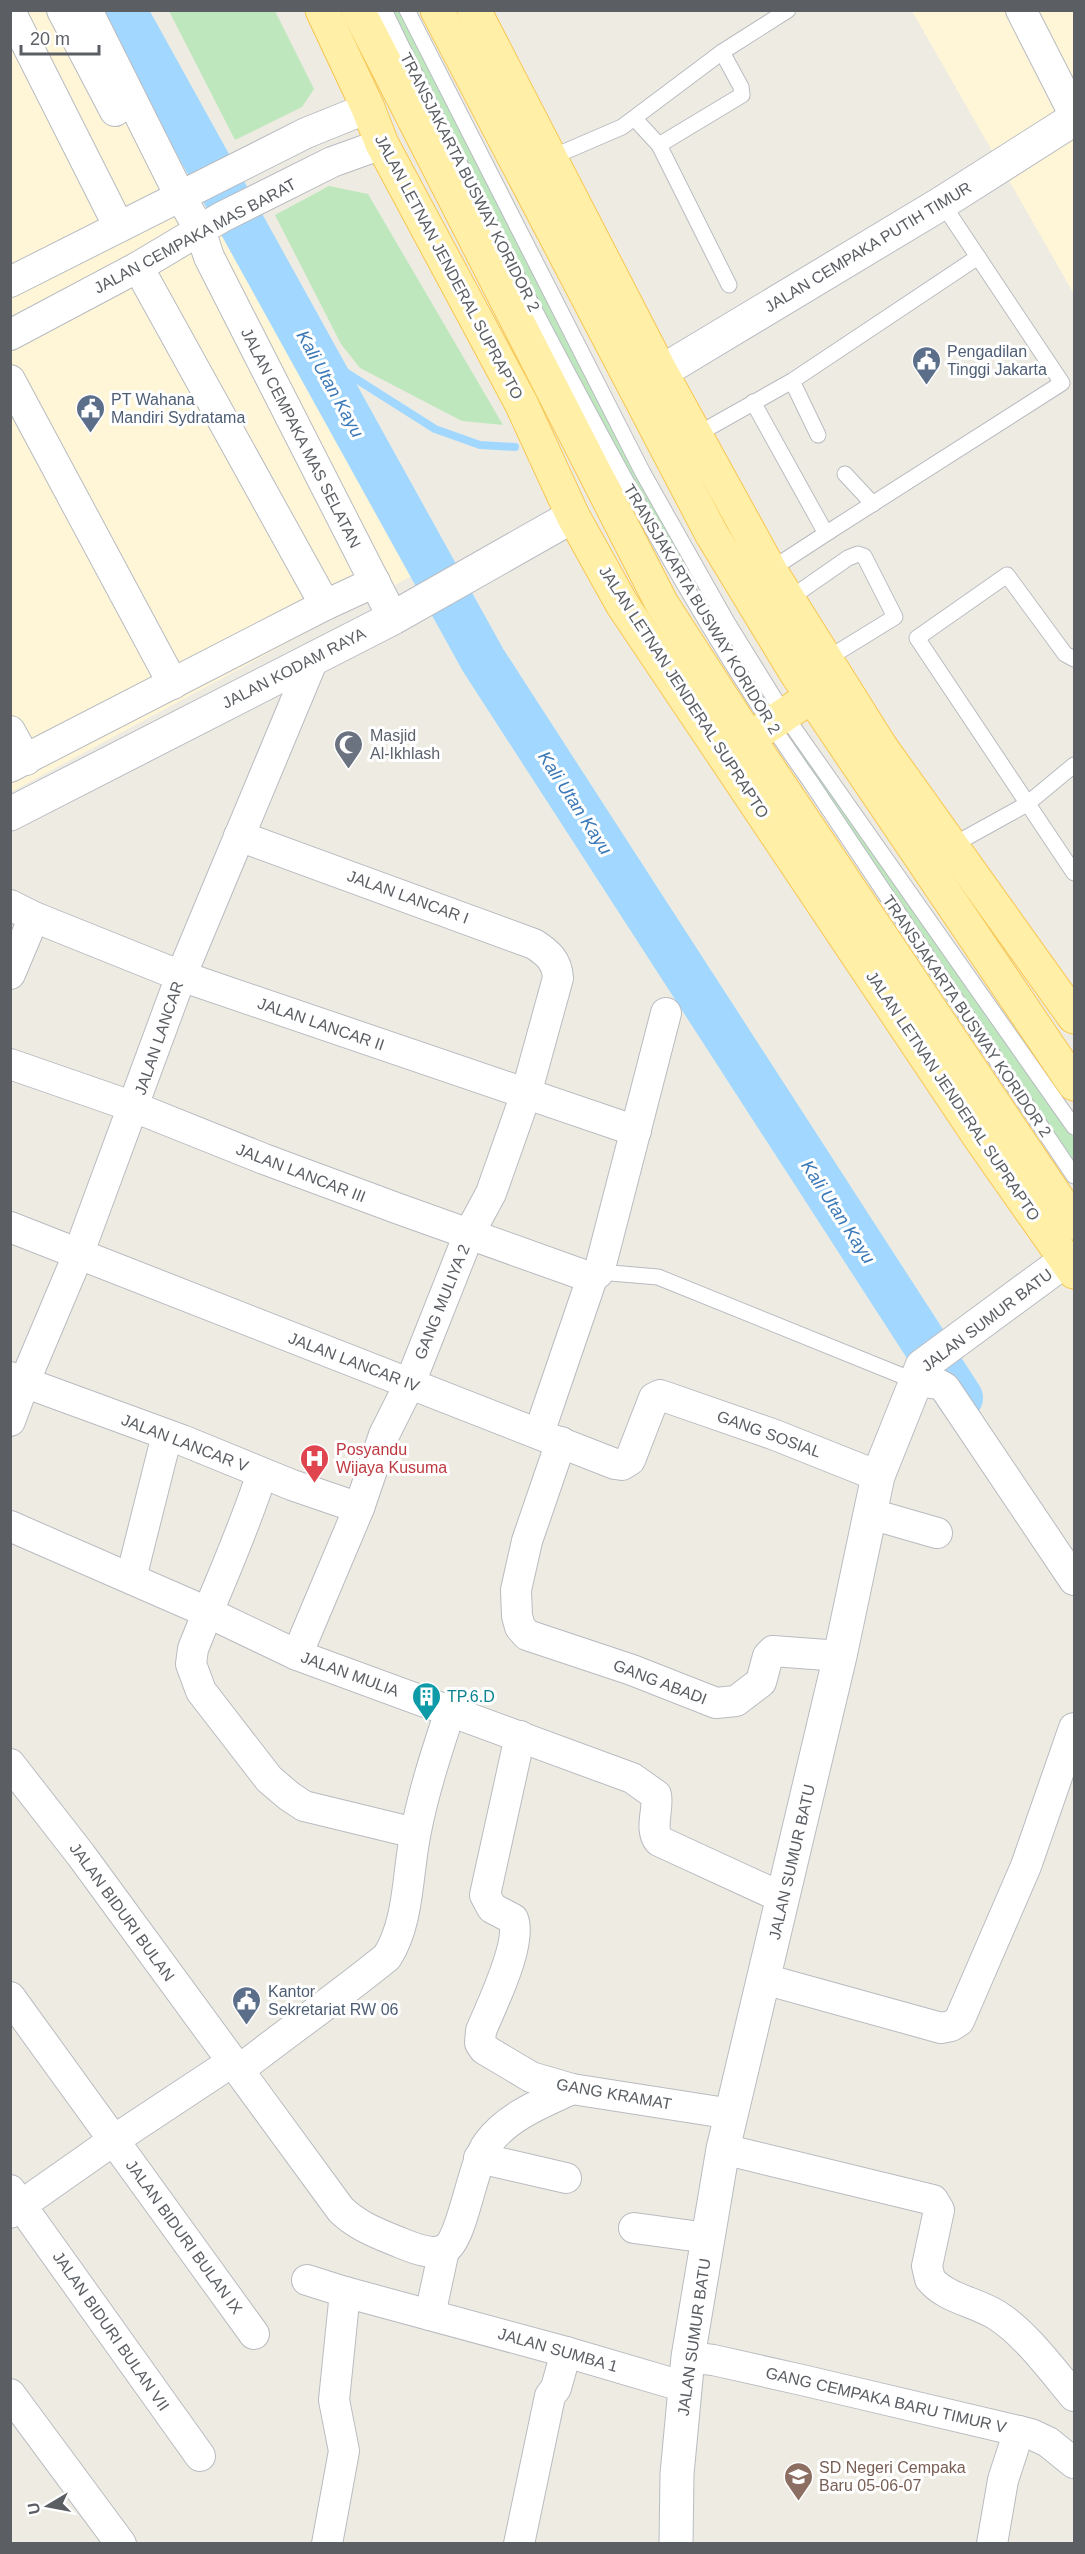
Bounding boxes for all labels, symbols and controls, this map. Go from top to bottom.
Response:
scale bar [21,18,99,56]
text: 20 m [30,29,70,49]
street label: TRANSJAKARTA BUSWAY KORIDOR 2 [397,50,543,314]
street label: JALAN LETNAN JENDERAL SUPRAPTO [372,132,526,402]
street label: JALAN CEMPAKA MAS BARAT [91,175,299,297]
street label: JALAN CEMPAKA PUTIH TIMUR [762,179,974,315]
street label: JALAN CEMPAKA MAS SELATAN [238,325,364,551]
water label: Kali Utan Kayu [292,327,368,441]
place label: Pengadilan Tinggi Jakarta [947,343,1047,378]
public building icon: Pengadilan Tinggi Jakarta [910,344,942,386]
place label: PT Wahana Mandiri Sydratama [111,391,245,426]
public building icon: PT Wahana Mandiri Sydratama [74,392,106,434]
street label: TRANSJAKARTA BUSWAY KORIDOR 2 [621,481,784,737]
street label: JALAN LETNAN JENDERAL SUPRAPTO [596,563,772,821]
street label: JALAN KODAM RAYA [220,624,369,712]
place label: Masjid Al-Ikhlash [370,727,440,762]
mosque icon: Masjid Al-Ikhlash [333,728,365,770]
water label: Kali Utan Kayu [534,748,616,858]
street label: JALAN LANCAR I [345,867,471,927]
street label: TRANSJAKARTA BUSWAY KORIDOR 2 [879,892,1055,1140]
street label: JALAN LETNAN JENDERAL SUPRAPTO [863,968,1043,1224]
street label: JALAN LANCAR [132,979,186,1097]
street label: JALAN LANCAR II [256,994,386,1054]
street label: JALAN LANCAR III [234,1141,368,1205]
water label: Kali Utan Kayu [797,1157,879,1267]
street label: GANG MULIYA 2 [411,1242,473,1362]
street label: JALAN SUMUR BATU [918,1265,1056,1375]
street label: JALAN LANCAR IV [286,1329,422,1395]
street label: GANG SOSIAL [715,1407,823,1461]
street label: JALAN LANCAR V [119,1411,251,1475]
place label: Posyandu Wijaya Kusuma [336,1441,447,1476]
hospital icon: Posyandu Wijaya Kusuma [299,1442,331,1484]
street label: JALAN MULIA [299,1648,402,1700]
street label: GANG ABADI [611,1656,709,1708]
building icon: TP.6.D [410,1680,442,1722]
place label: TP.6.D [447,1688,495,1705]
street label: JALAN SUMUR BATU [766,1783,818,1941]
street label: JALAN BIDURI BULAN [66,1840,178,1984]
place label: Kantor Sekretariat RW 06 [268,1983,399,2018]
public building icon: Kantor Sekretariat RW 06 [231,1984,263,2026]
street label: GANG KRAMAT [555,2075,673,2113]
street label: JALAN BIDURI BULAN IX [123,2157,246,2317]
street label: JALAN BIDURI BULAN VII [49,2248,173,2414]
street label: JALAN SUMUR BATU [675,2257,713,2417]
street label: JALAN SUMBA 1 [496,2325,620,2375]
street label: GANG CEMPAKA BARU TIMUR V [764,2364,1008,2436]
place label: SD Negeri Cempaka Baru 05-06-07 [819,2459,966,2494]
school or university icon: SD Negeri Cempaka Baru 05-06-07 [782,2460,814,2502]
north arrow [18,2476,78,2536]
text: U [24,2501,43,2516]

